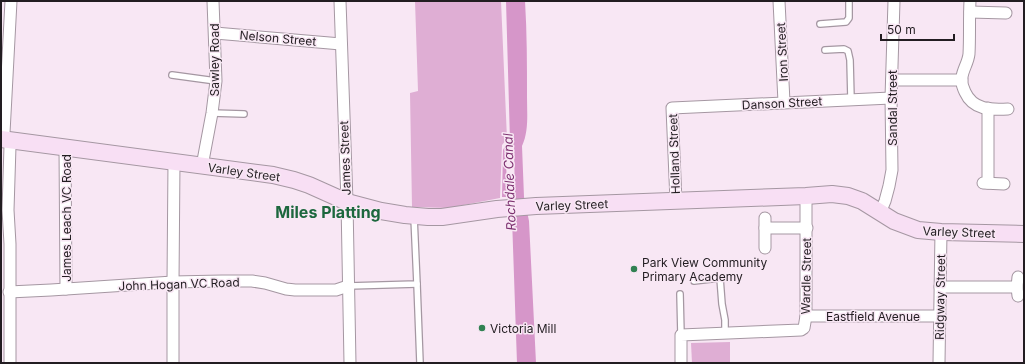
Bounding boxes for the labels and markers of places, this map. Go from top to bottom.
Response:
place label: Park View Community Primary Academy [642,255,767,284]
marker: Park View Community Primary Academy [629,264,639,274]
place label: Victoria Mill [490,321,556,336]
marker: Victoria Mill [477,323,487,333]

